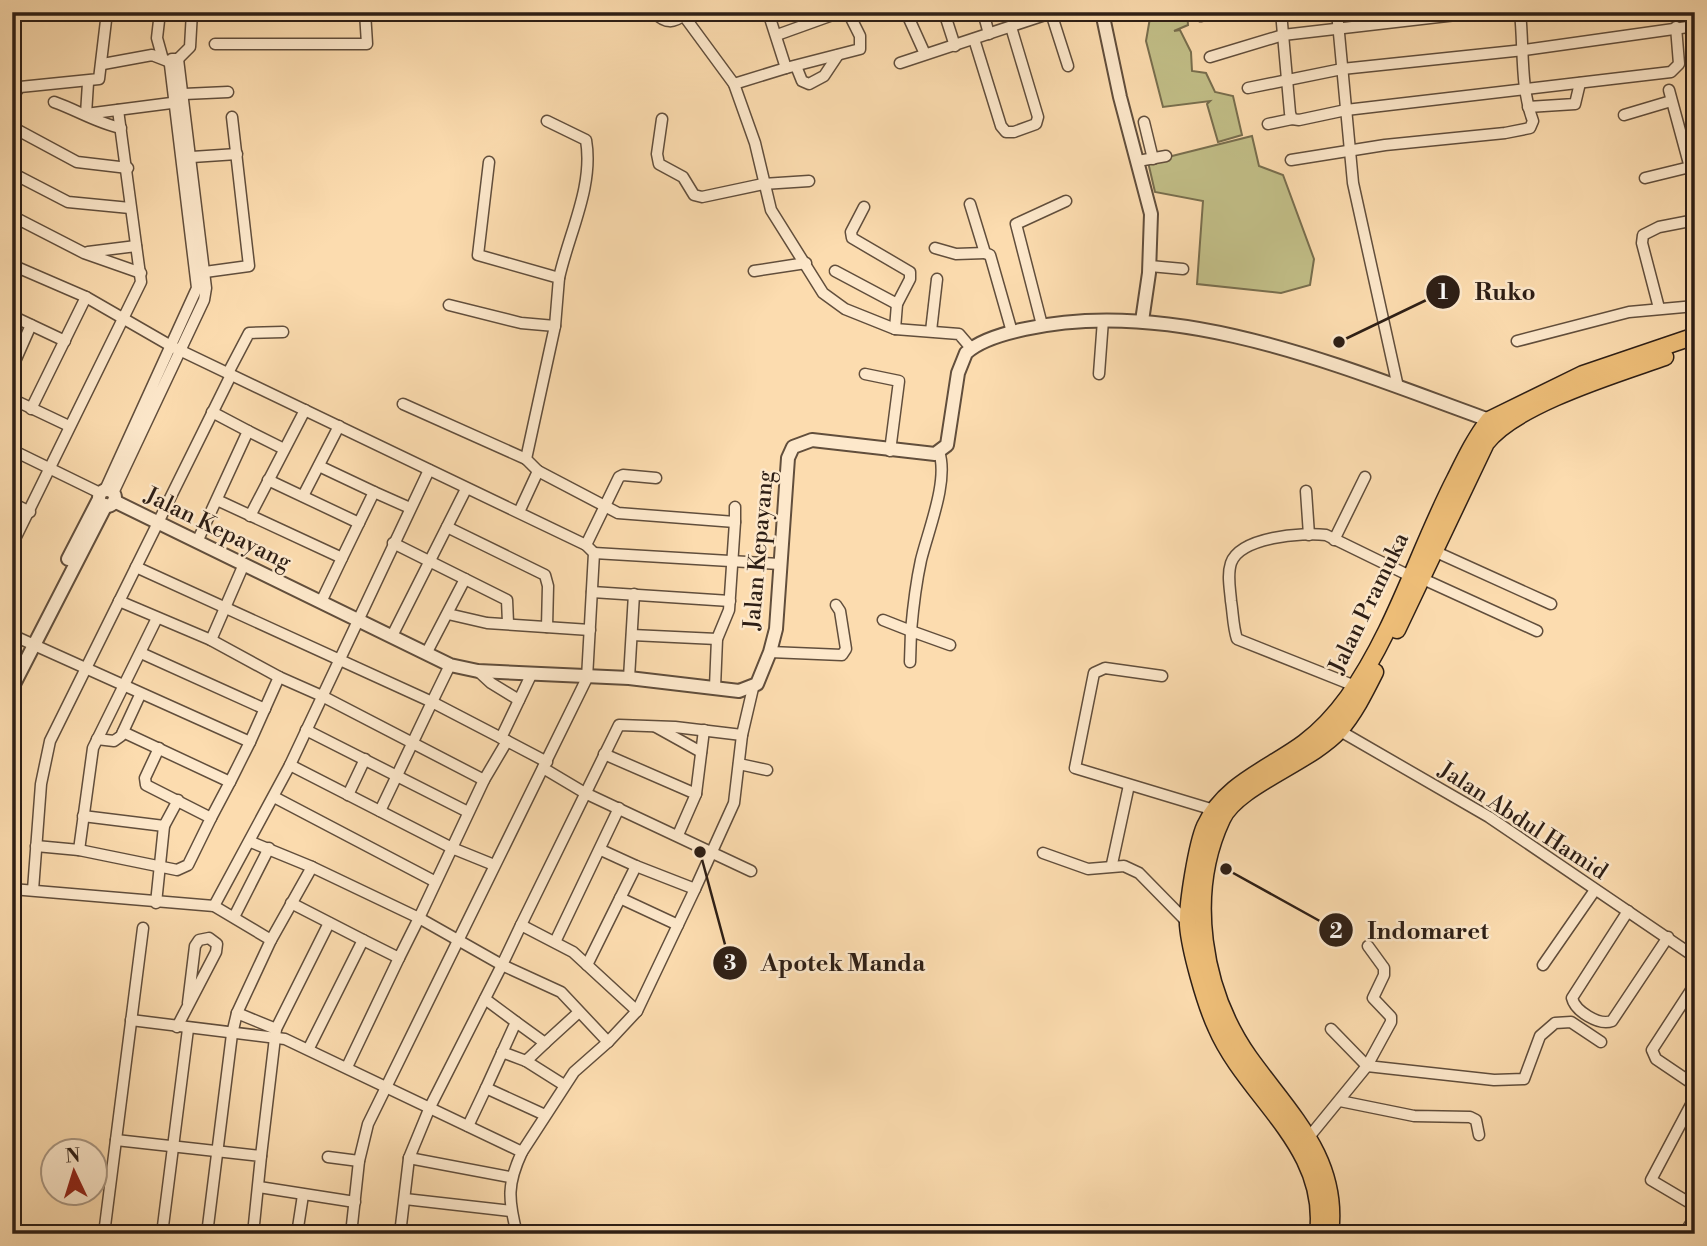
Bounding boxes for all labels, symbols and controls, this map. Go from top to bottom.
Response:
callout: Ruko [1426,269,1550,314]
text: Ruko [1474,278,1536,308]
text: 1 [1438,280,1448,306]
street label: Jalan Kepayang [738,469,780,632]
street label: Jalan Kepayang [139,481,296,577]
street label: Jalan Pramuka [1322,528,1415,679]
street label: Jalan Abdul Hamid [1433,756,1613,886]
callout: Indomaret [1319,908,1503,953]
text: Indomaret [1367,917,1489,947]
text: 2 [1329,919,1343,945]
callout: Apotek Manda [712,940,940,985]
text: Apotek Manda [760,949,926,979]
text: 3 [724,951,736,977]
north arrow [38,1138,108,1208]
text: N [65,1144,81,1169]

